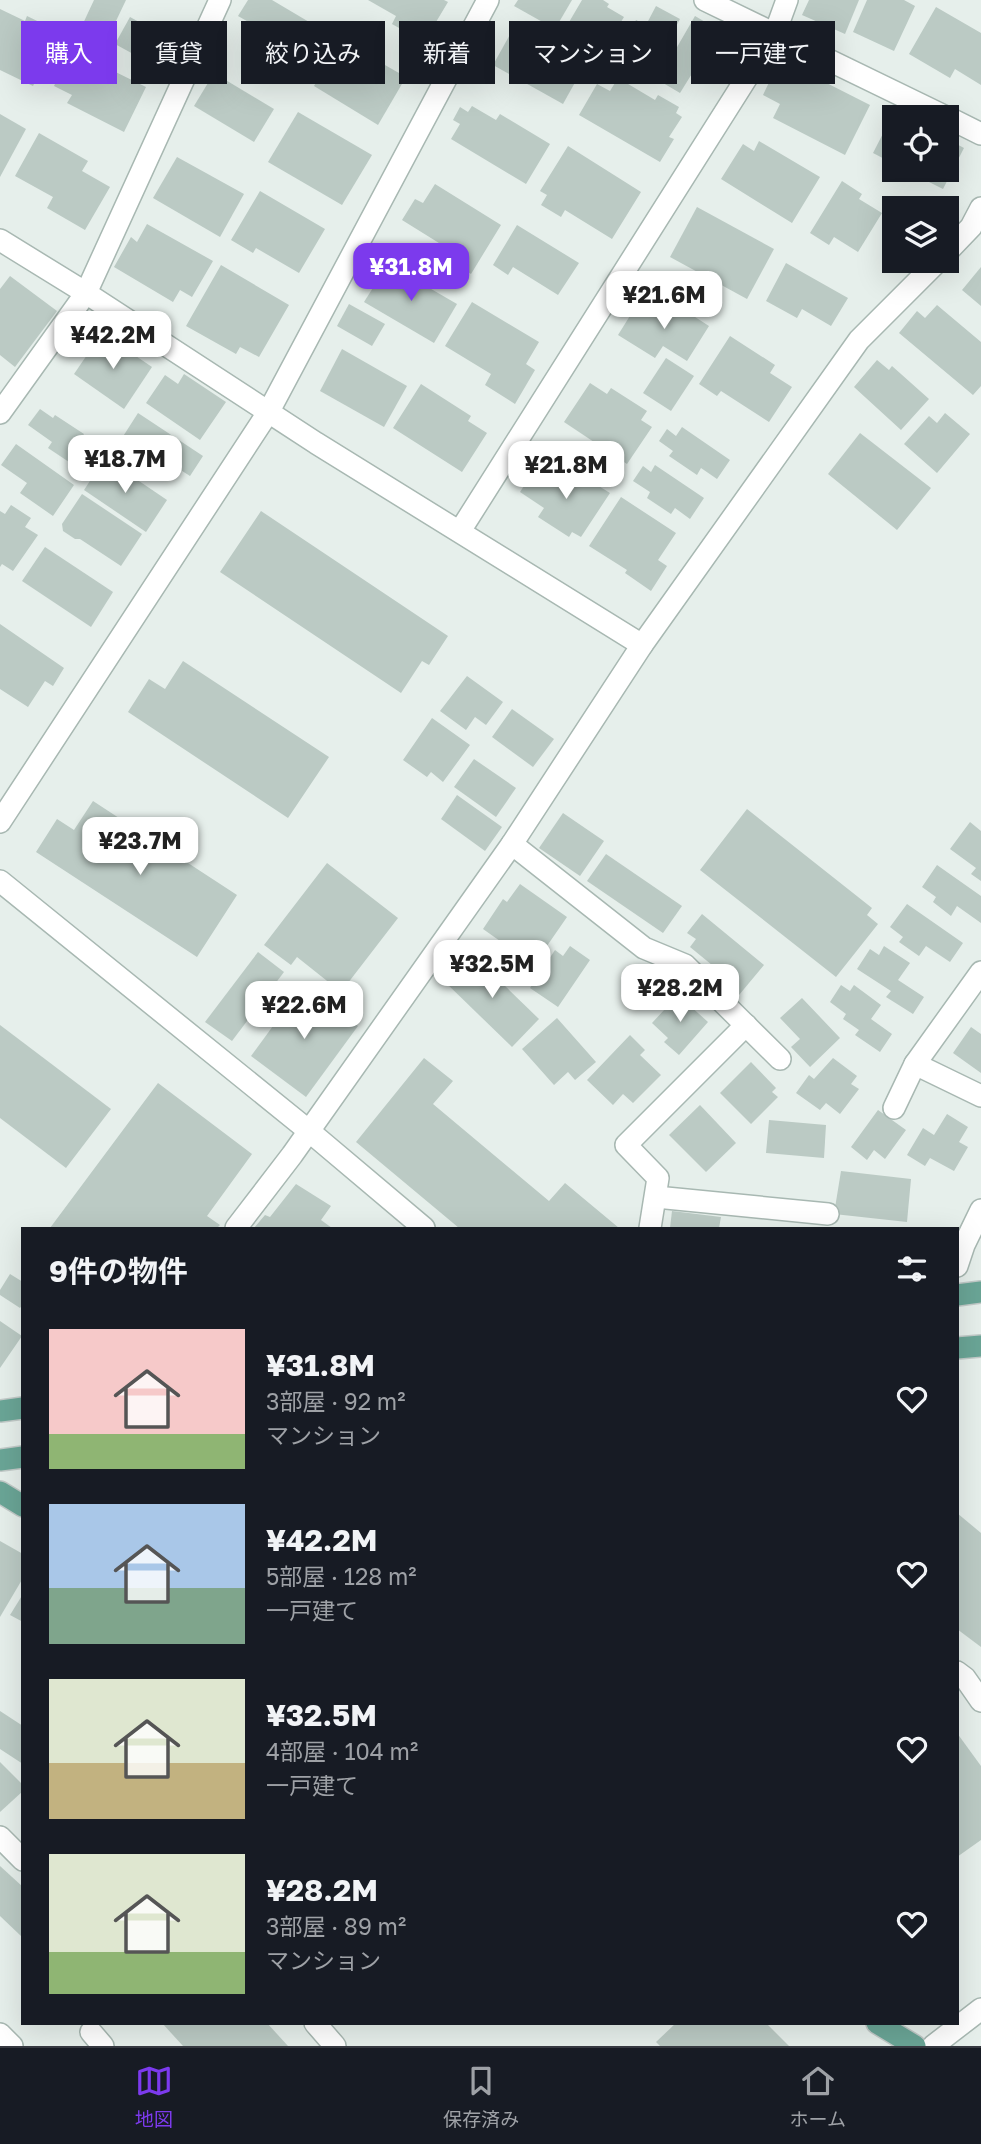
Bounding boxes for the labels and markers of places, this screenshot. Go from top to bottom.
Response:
pin: ¥31.8M [354,244,468,303]
pin: ¥21.6M [607,272,721,331]
pin: ¥42.2M [56,312,170,371]
pin: ¥18.7M [68,435,182,495]
pin: ¥21.8M [509,442,623,501]
pin: ¥23.7M [83,818,197,877]
pin: ¥32.5M [435,940,549,1000]
pin: ¥28.2M [623,964,737,1024]
pin: ¥22.6M [247,982,361,1041]

